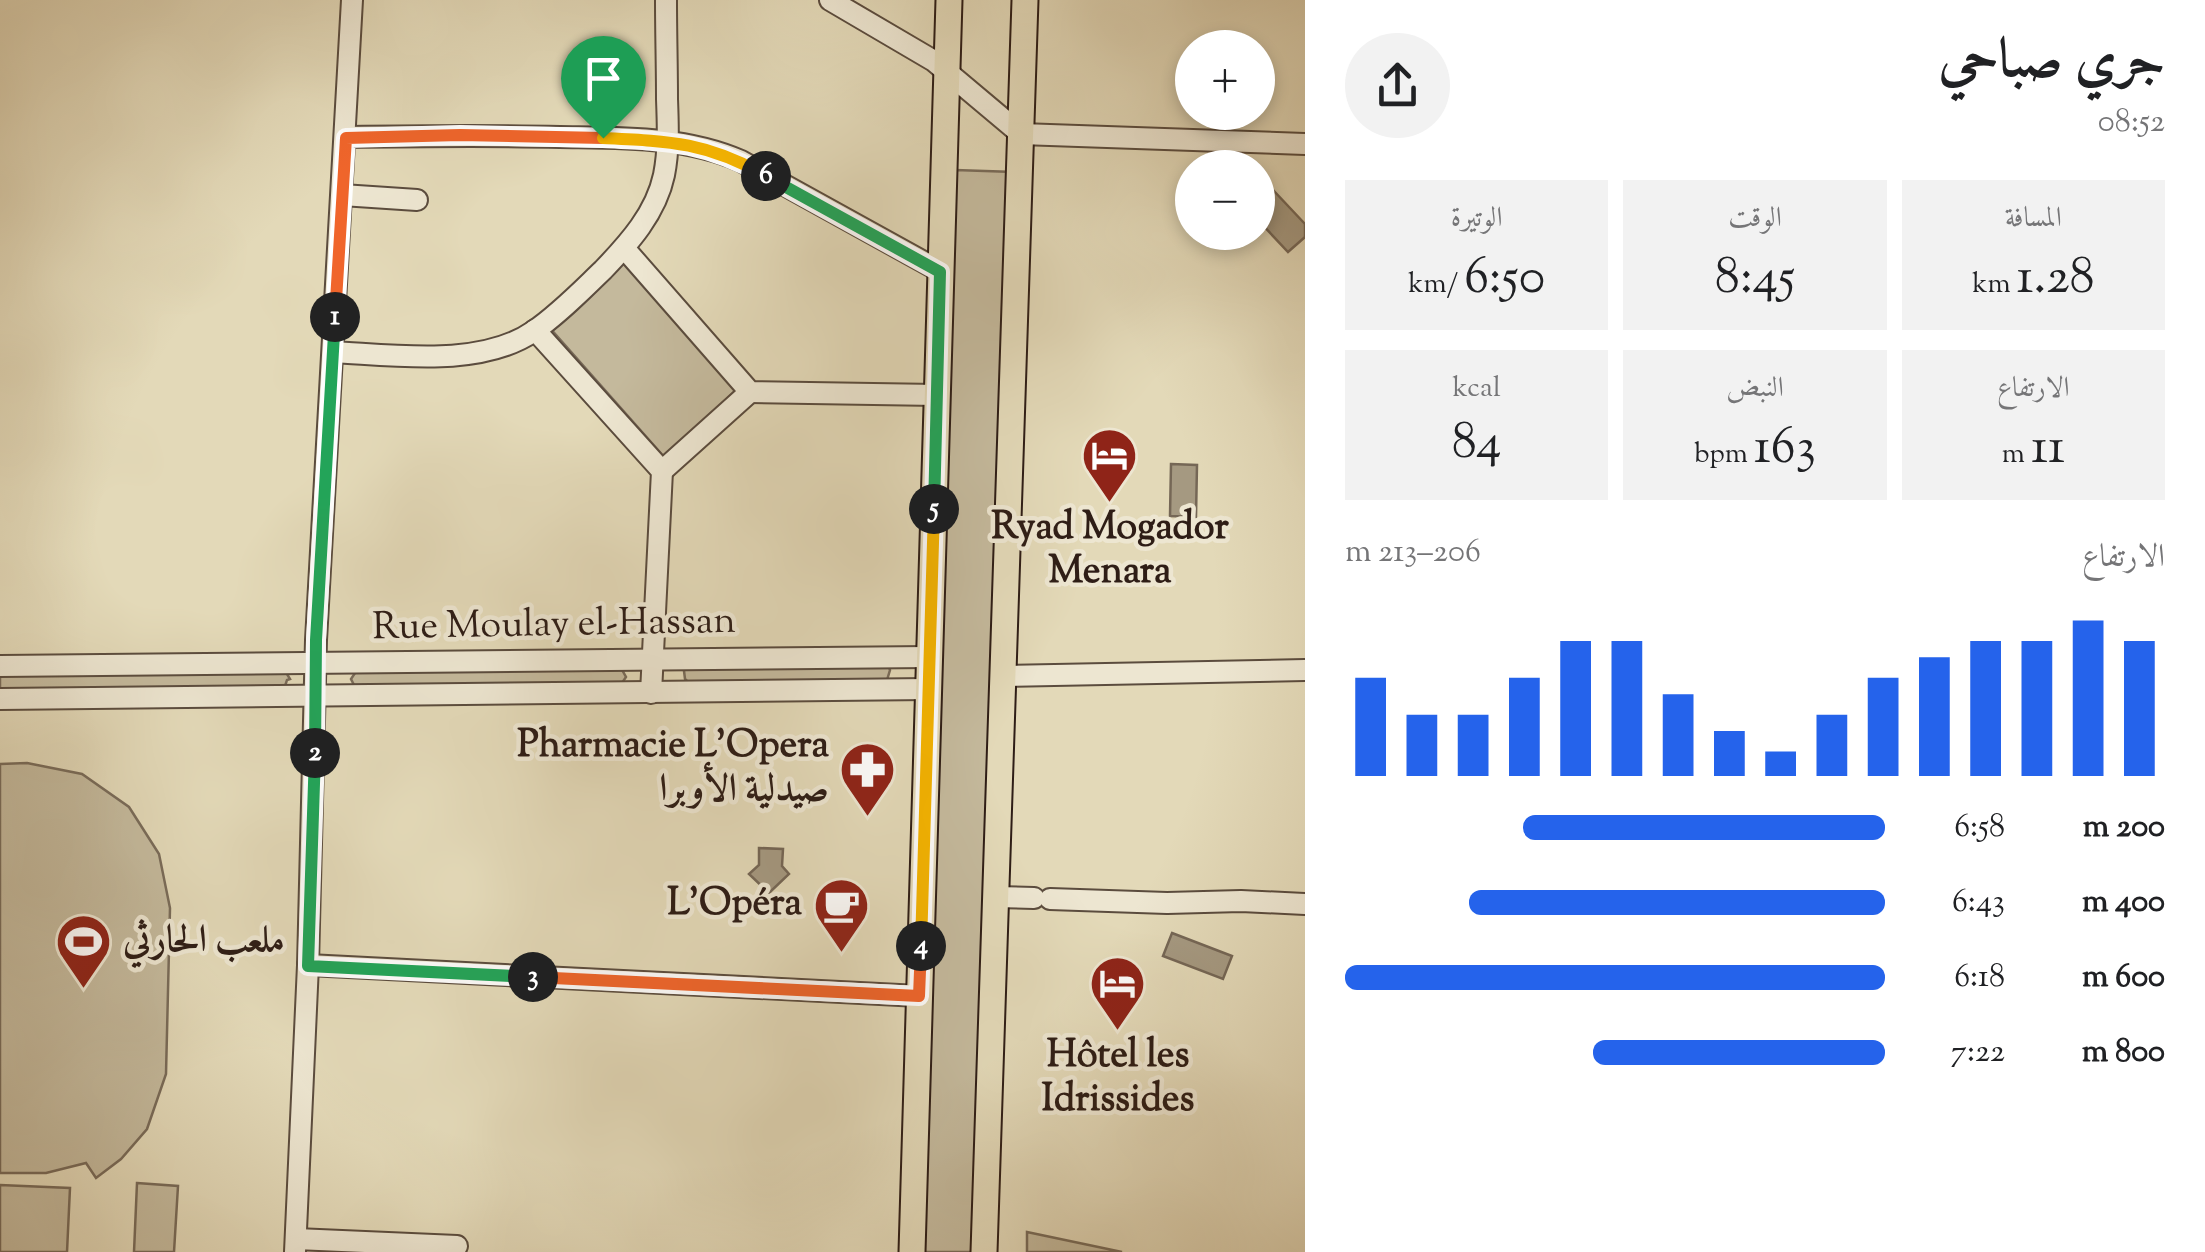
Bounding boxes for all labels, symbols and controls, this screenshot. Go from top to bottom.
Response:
text: جري صباحي [1939,23,2165,102]
map controls [1175,30,1275,250]
button: + [1175,30,1275,130]
button: share [1345,33,1450,138]
pin [561,36,646,139]
icon: arrive [576,51,631,106]
text: 08:52 [2098,100,2165,146]
button: − [1175,150,1275,250]
pin: 6 [741,151,791,201]
text: 6 [759,156,773,196]
text: الوتيرة [1451,199,1503,239]
text: الوقت [1728,199,1782,239]
text: المسافة [2005,199,2062,239]
text: 6:50 [1464,244,1545,316]
text: 8:45 [1715,244,1795,316]
text: 1.28 [2017,244,2095,316]
text: /km [1408,265,1464,305]
text: km [1972,265,2017,305]
pin: 1 [310,292,360,342]
text: 1 [330,297,340,337]
text: kcal [1453,369,1501,409]
text: النبض [1726,369,1784,409]
text: الارتفاع [1997,369,2070,409]
text: 84 [1452,409,1502,481]
text: 163 [1754,414,1816,486]
text: 11 [2031,414,2065,486]
hotel icon: Ryad Mogador Menara [1080,426,1140,505]
text: bpm [1694,435,1754,475]
text: m [2002,435,2031,475]
pin: 5 [909,484,959,534]
text: 5 [929,489,939,529]
place label: Ryad Mogador Menara [991,502,1229,600]
text: 206–213 m [1345,530,1481,576]
text: الارتفاع [2082,535,2165,581]
street label: Rue Moulay el-Hassan [372,596,736,656]
place label: Pharmacie L'Opera صيدلية الأوبرا [517,720,829,818]
pin: 2 [290,728,340,778]
text: 2 [308,733,322,773]
pharmacy icon: Pharmacie L'Opera صيدلية الأوبرا [838,739,898,818]
text: 6:58 [1954,805,2005,851]
text: 200 m [2083,805,2165,851]
cafe icon: L'Opéra [811,875,871,954]
place label: L'Opéra [667,878,802,932]
text: 6:43 [1952,880,2005,926]
text: 400 m [2082,880,2165,926]
sports icon: ملعب الحارثي [54,912,114,991]
place label: ملعب الحارثي [122,915,285,969]
pin: 4 [896,921,946,971]
text: 4 [914,926,928,966]
pin: 3 [508,952,558,1002]
hotel icon: Hôtel les Idrissides [1088,954,1148,1033]
text: 6:18 [1954,955,2005,1001]
text: 600 m [2082,955,2165,1001]
text: 3 [527,957,539,997]
place label: Hôtel les Idrissides [1042,1030,1194,1128]
text: 7:22 [1951,1030,2005,1076]
text: 800 m [2082,1030,2165,1076]

